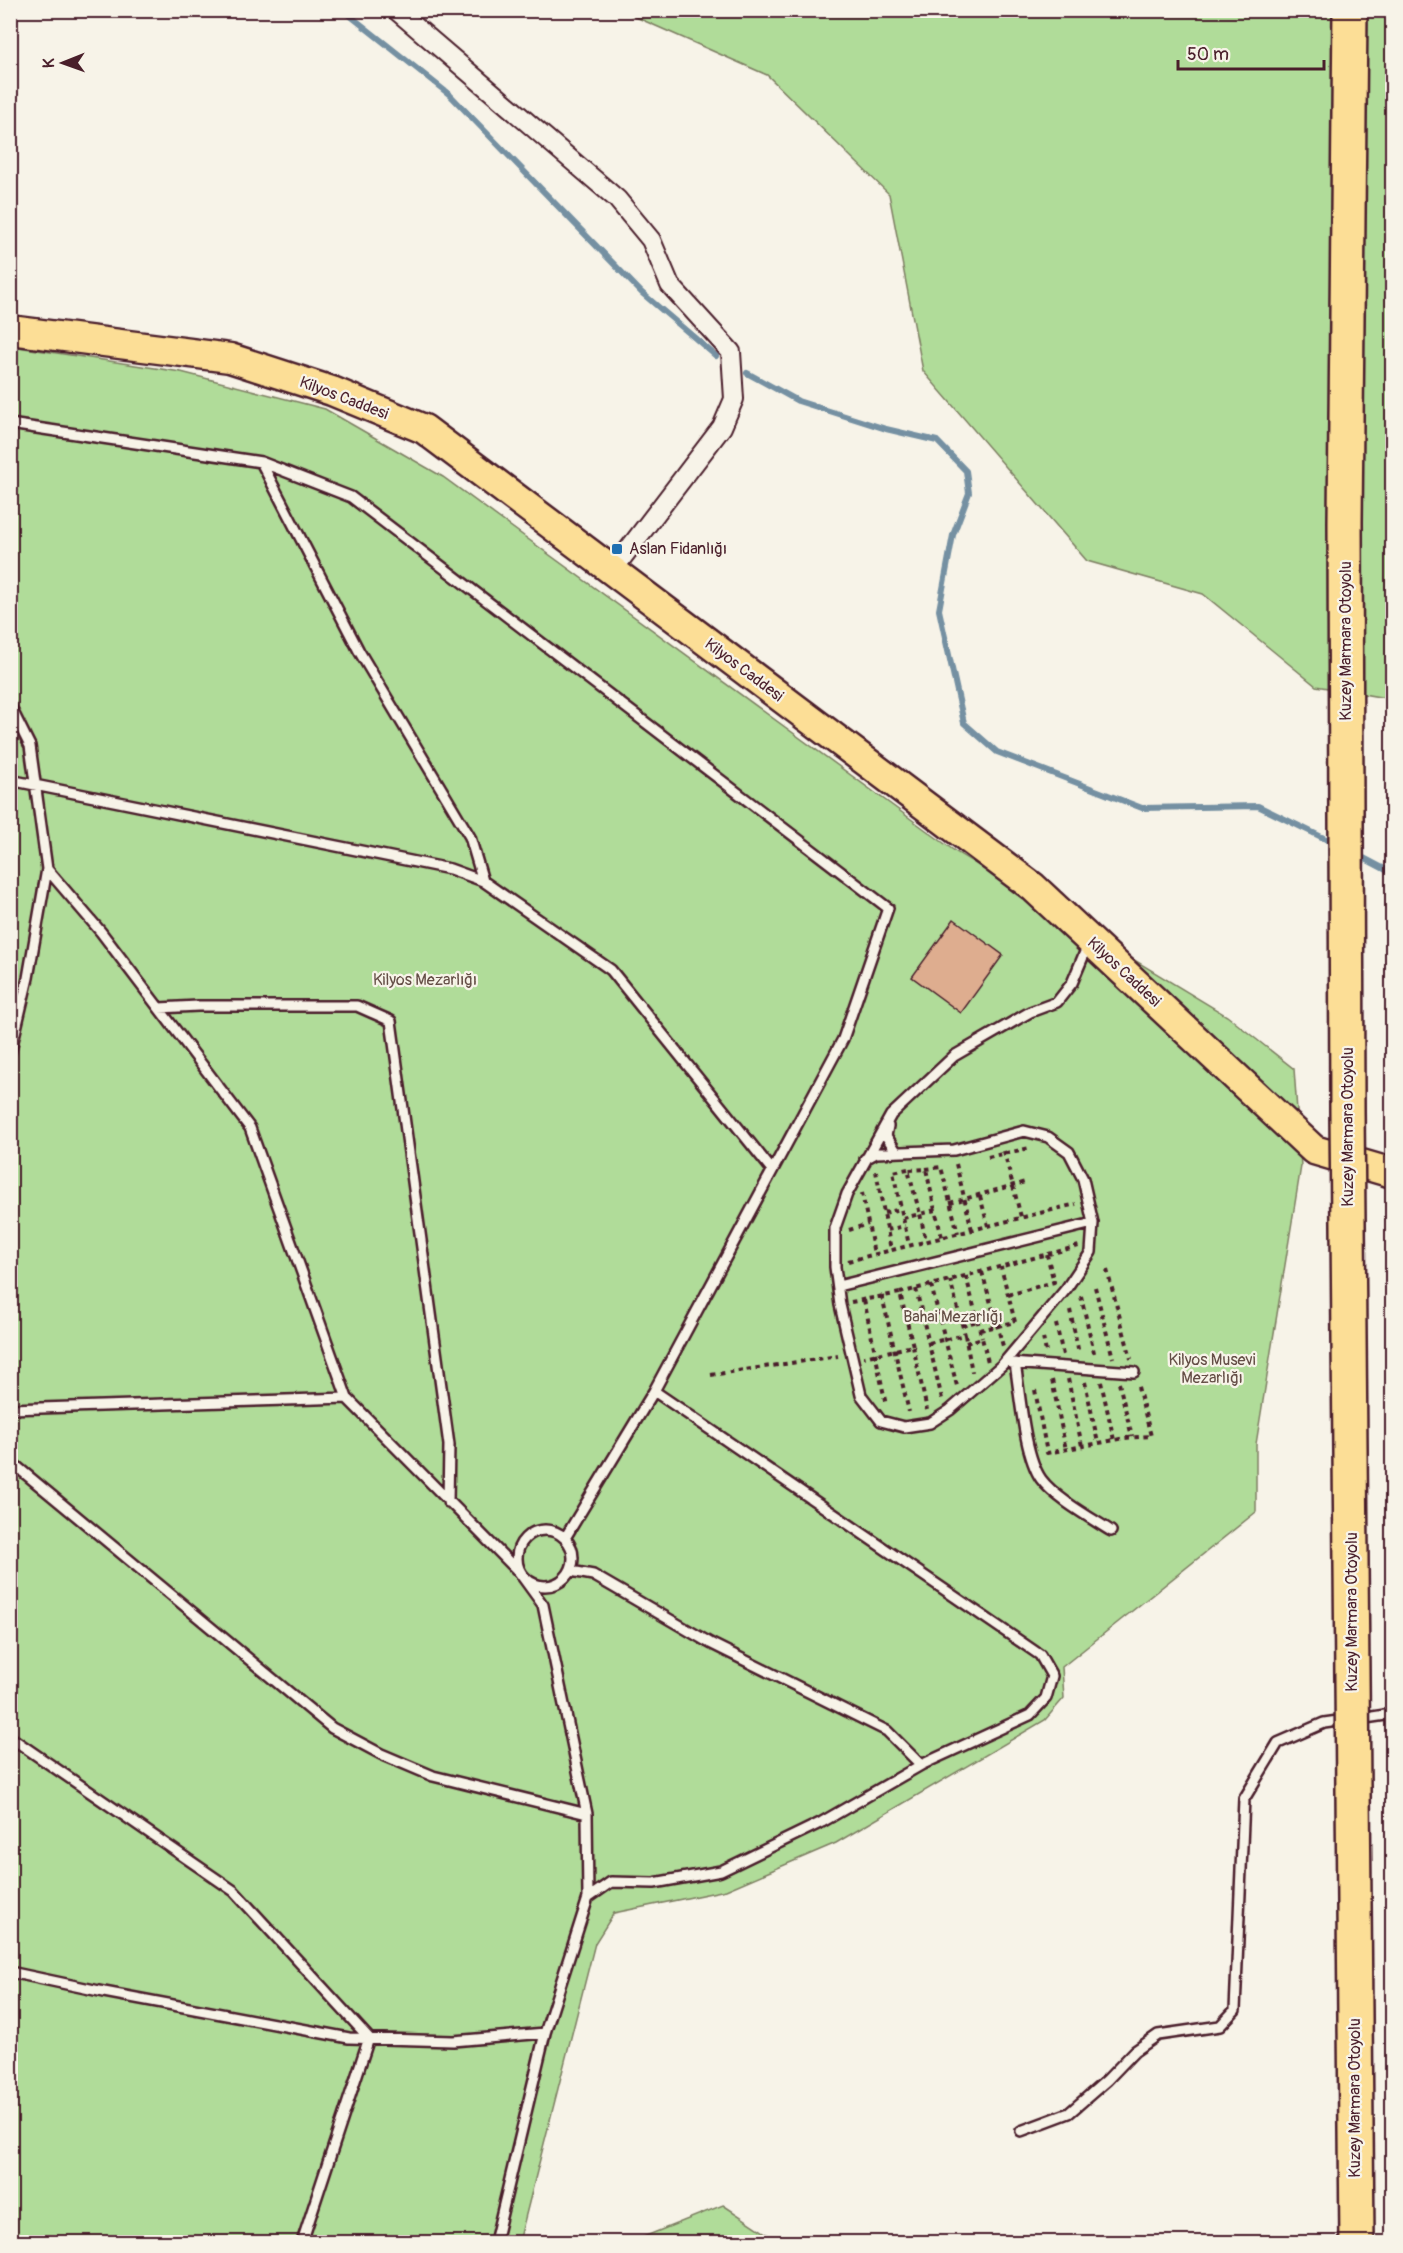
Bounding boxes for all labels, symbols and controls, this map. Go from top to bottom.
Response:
north arrow [33,33,93,93]
scale bar [1178,33,1324,71]
text: 50 m [1187,43,1229,66]
text: K [39,58,59,68]
street label: Kilyos Caddesi [297,372,391,424]
place label: Aslan Fidanlığı [629,539,727,559]
marker: Aslan Fidanlığı [610,542,624,556]
street label: Kuzey Marmara Otoyolu [1336,561,1356,721]
street label: Kilyos Caddesi [701,634,787,706]
street label: Kilyos Caddesi [1083,933,1165,1011]
park label: Kilyos Mezarlığı [373,970,477,990]
street label: Kuzey Marmara Otoyolu [1338,1047,1358,1207]
park label: Bahai Mezarlığı [903,1307,1003,1327]
park label: Kilyos Musevi Mezarlığı [1168,1350,1256,1388]
street label: Kuzey Marmara Otoyolu [1342,1532,1362,1692]
street label: Kuzey Marmara Otoyolu [1345,2018,1365,2178]

